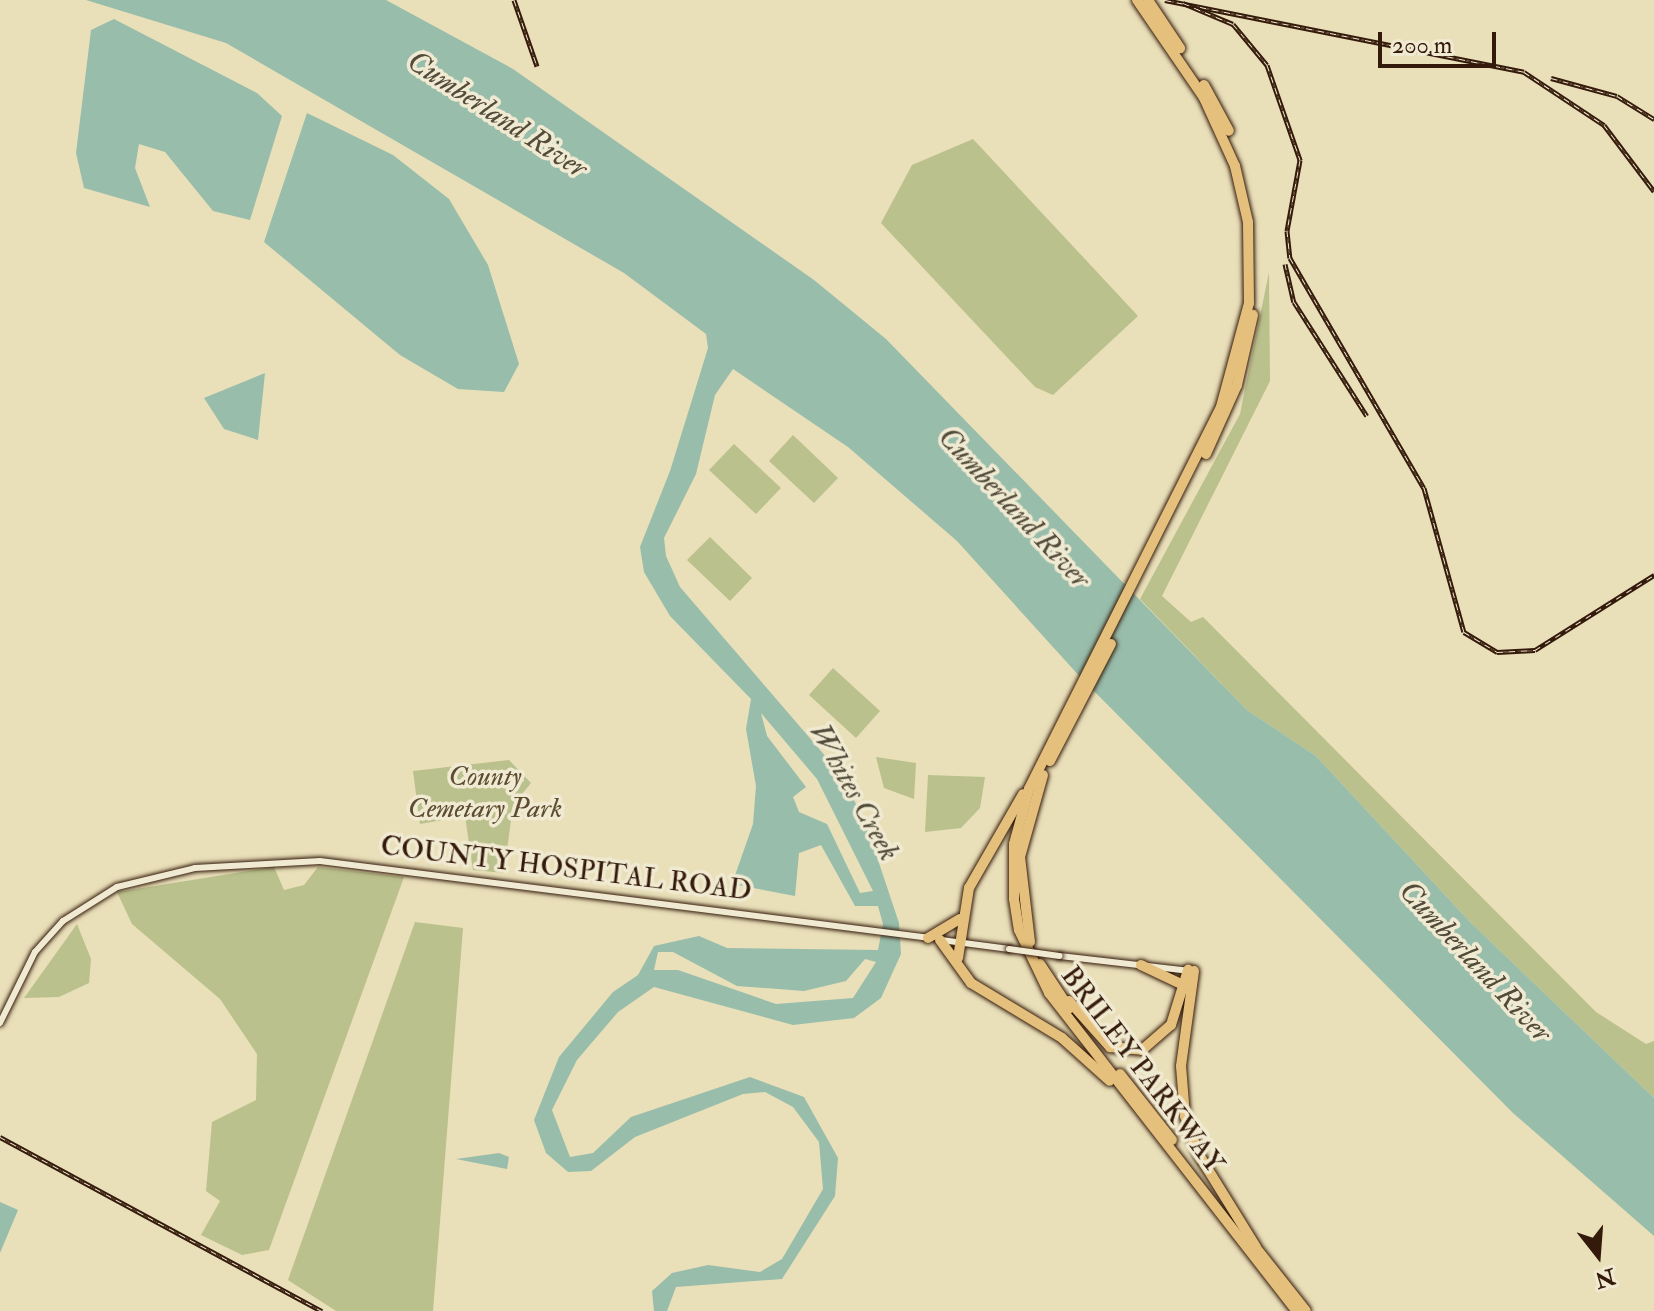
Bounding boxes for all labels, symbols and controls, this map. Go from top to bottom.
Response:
scale bar [1382,16,1500,66]
text: 200 m [1392,30,1452,61]
water label: Cumberland River [400,43,594,187]
water label: Cumberland River [930,420,1098,596]
water label: Whites Creek [801,717,907,867]
park label: County Cemetary Park [408,760,562,826]
street label: COUNTY HOSPITAL ROAD [379,830,753,908]
water label: Cumberland River [1391,874,1559,1050]
street label: BRILEY PARKWAY [1053,960,1231,1180]
north arrow [1558,1215,1638,1295]
text: N [1592,1262,1619,1294]

